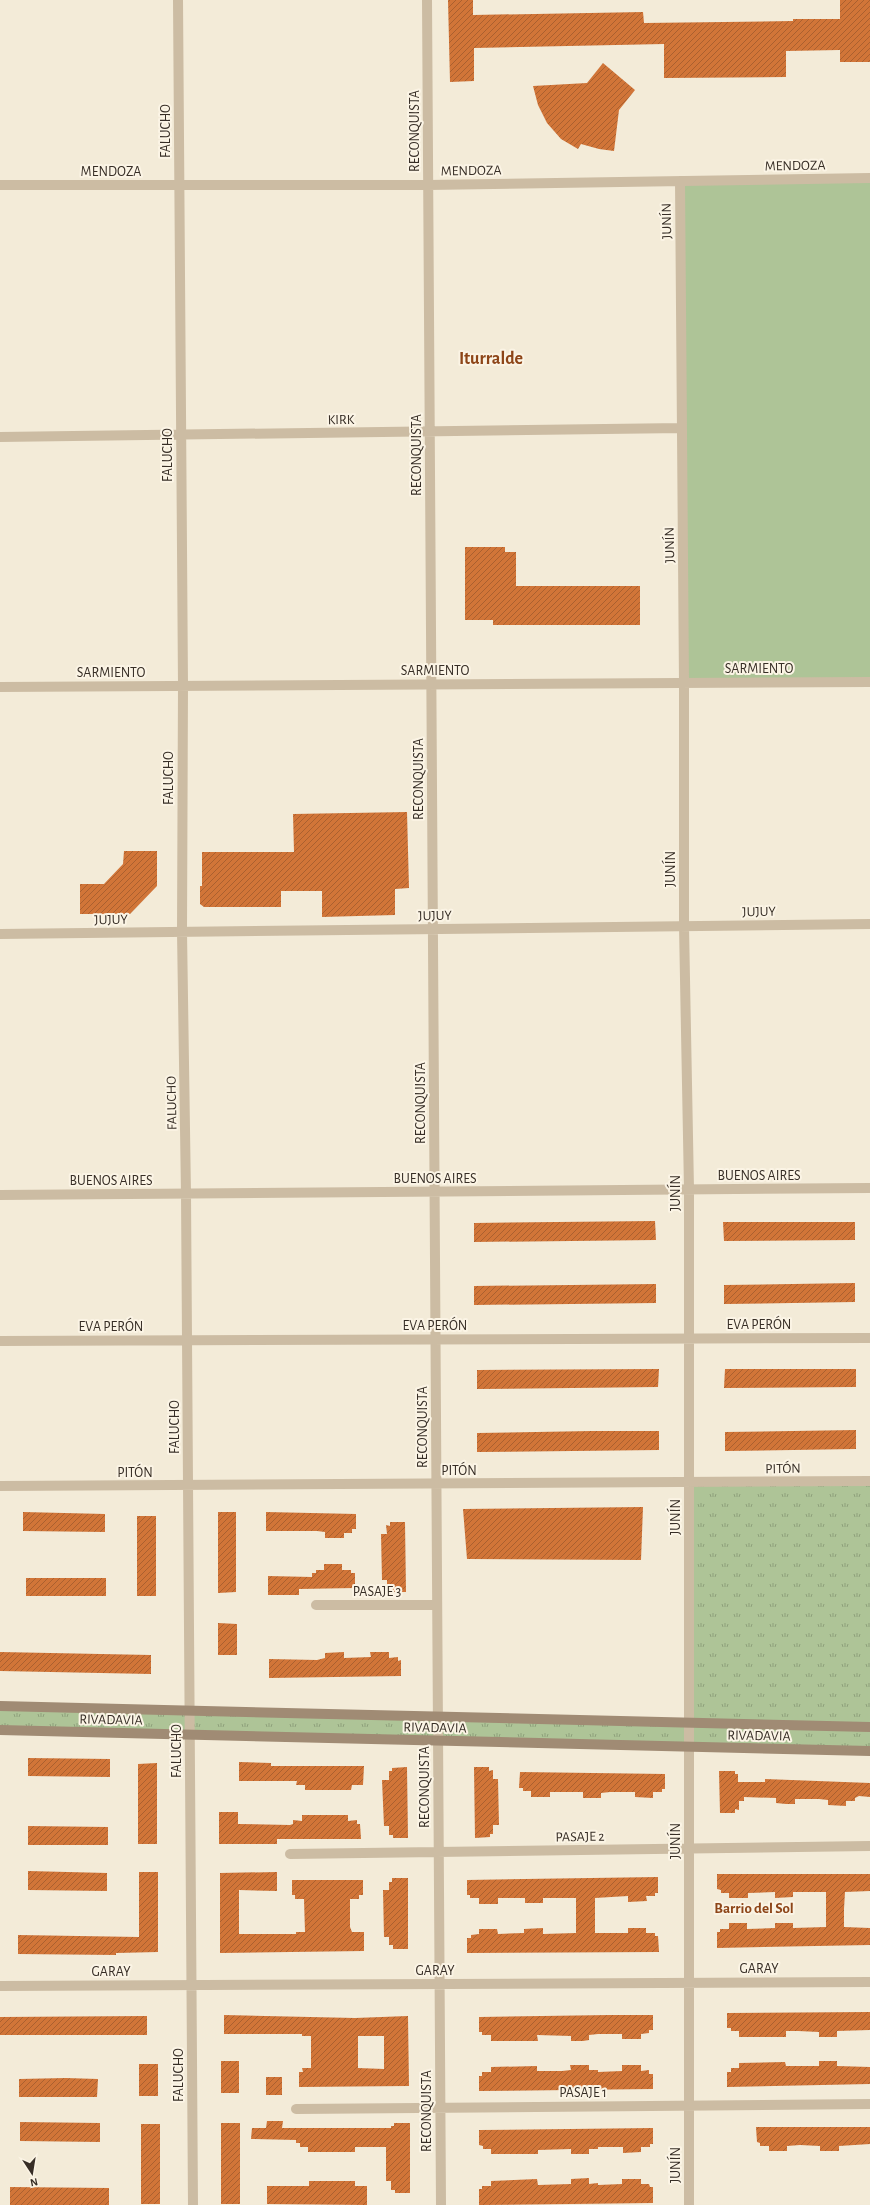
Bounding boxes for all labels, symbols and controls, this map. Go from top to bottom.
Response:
street label: RECONQUISTA [408,90,422,172]
street label: FALUCHO [159,104,173,158]
street label: MENDOZA [765,158,826,174]
street label: MENDOZA [441,163,502,179]
street label: MENDOZA [81,165,141,179]
street label: JUNÍN [657,203,674,239]
district label: Iturralde [459,350,523,368]
street label: KIRK [327,413,355,427]
street label: RECONQUISTA [410,414,424,496]
street label: FALUCHO [161,428,175,482]
street label: JUNÍN [660,527,677,563]
street label: SARMIENTO [725,662,793,676]
street label: SARMIENTO [401,664,469,678]
street label: SARMIENTO [77,666,145,680]
street label: RECONQUISTA [412,738,426,820]
street label: FALUCHO [162,751,176,805]
street label: JUNÍN [661,851,678,887]
street label: JUJUY [742,905,777,919]
street label: JUJUY [418,909,453,923]
street label: JUJUY [94,913,129,927]
street label: RECONQUISTA [414,1062,428,1144]
street label: FALUCHO [165,1076,179,1130]
street label: BUENOS AIRES [717,1169,801,1183]
street label: BUENOS AIRES [393,1172,477,1186]
street label: BUENOS AIRES [69,1174,153,1188]
street label: JUNÍN [666,1175,683,1211]
street label: EVA PERÓN [727,1315,791,1332]
street label: EVA PERÓN [403,1316,467,1333]
street label: EVA PERÓN [79,1317,143,1334]
street label: RECONQUISTA [416,1386,430,1468]
street label: FALUCHO [168,1400,182,1454]
street label: PITÓN [765,1459,801,1476]
street label: PITÓN [441,1461,477,1478]
street label: PITÓN [117,1463,153,1480]
street label: JUNÍN [666,1499,683,1535]
street label: PASAJE 3 [353,1585,401,1599]
street label: RIVADAVIA [79,1712,143,1728]
street label: RIVADAVIA [403,1720,467,1736]
street label: FALUCHO [170,1724,184,1778]
street label: RIVADAVIA [727,1728,791,1744]
street label: RECONQUISTA [418,1746,432,1828]
street label: JUNÍN [666,1823,683,1859]
street label: PASAJE 2 [555,1830,605,1844]
district label: Barrio del Sol [714,1901,794,1916]
street label: GARAY [739,1962,779,1976]
street label: GARAY [415,1964,455,1978]
street label: GARAY [91,1965,131,1979]
street label: FALUCHO [172,2048,186,2102]
street label: RECONQUISTA [420,2070,434,2152]
street label: PASAJE 1 [559,2086,607,2100]
street label: JUNÍN [666,2147,683,2183]
north arrow [12,2153,52,2193]
text: N [29,2176,39,2188]

